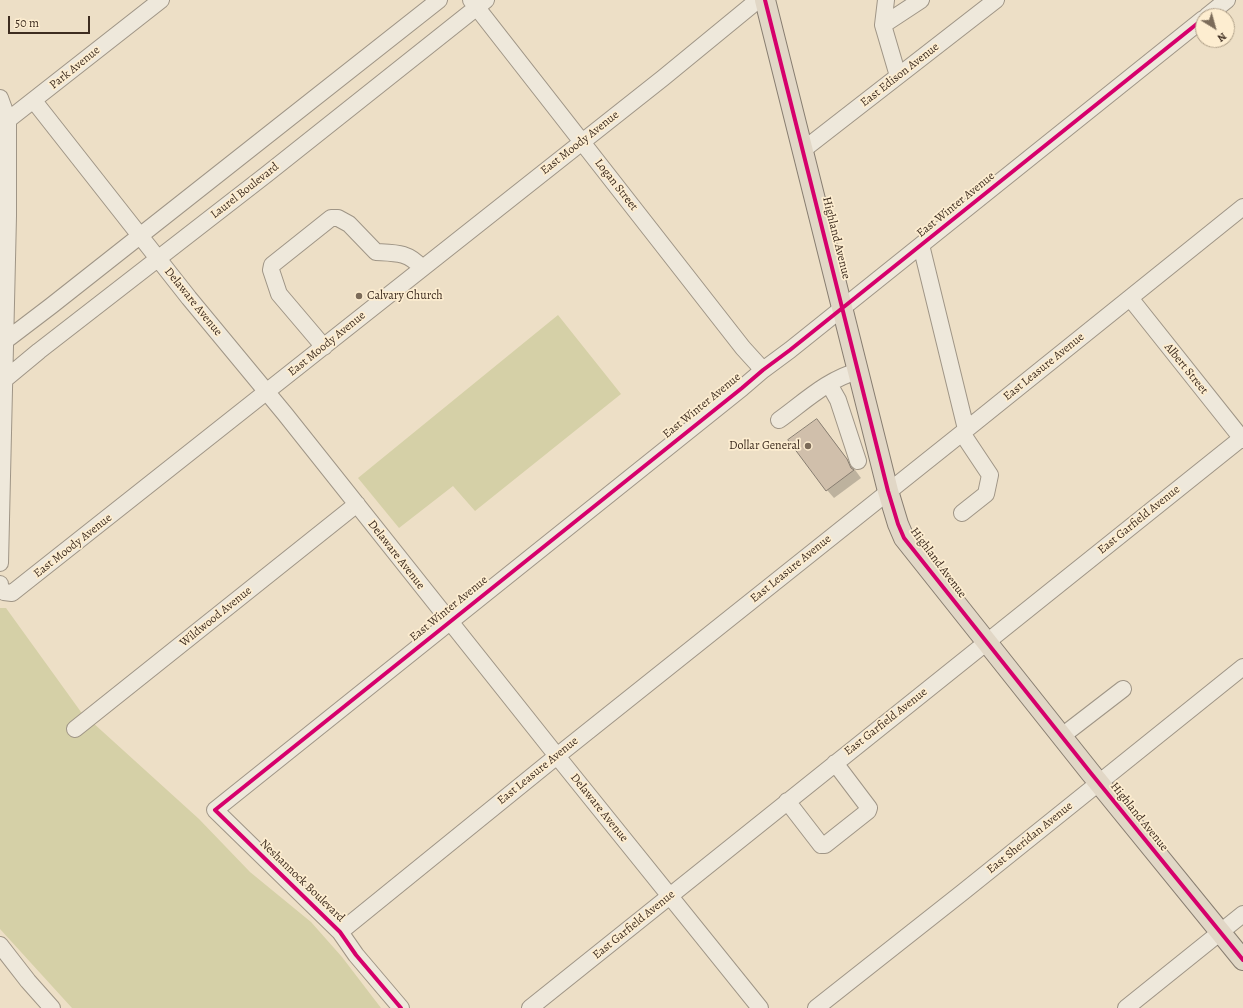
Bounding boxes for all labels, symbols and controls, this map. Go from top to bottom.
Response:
scale bar [10,8,92,34]
north arrow [1195,8,1235,48]
text: 50 m [15,15,39,31]
text: N [1214,29,1230,46]
street label: East Edison Avenue [858,40,942,110]
street label: Park Avenue [47,43,103,93]
street label: East Moody Avenue [538,108,622,178]
street label: Logan Street [591,156,641,214]
street label: Laurel Boulevard [208,160,282,222]
street label: East Winter Avenue [914,169,998,241]
street label: Highland Avenue [819,195,853,281]
street label: Delaware Avenue [161,265,225,339]
place label: Calvary Church [367,289,443,303]
marker: Calvary Church [354,291,364,301]
street label: East Moody Avenue [285,308,369,380]
street label: East Leasure Avenue [1001,330,1087,404]
street label: Albert Street [1161,341,1211,397]
street label: East Winter Avenue [660,370,744,442]
place label: Dollar General [729,439,800,453]
marker: Dollar General [803,441,813,451]
street label: East Garfield Avenue [1095,482,1183,558]
street label: East Moody Avenue [31,511,115,581]
street label: Delaware Avenue [364,517,428,593]
street label: Highland Avenue [907,525,969,601]
street label: East Leasure Avenue [748,532,834,606]
street label: East Winter Avenue [407,573,491,645]
street label: Wildwood Avenue [177,584,255,650]
street label: East Garfield Avenue [842,685,930,759]
street label: East Leasure Avenue [495,734,581,808]
street label: Delaware Avenue [567,771,631,845]
street label: Highland Avenue [1107,780,1171,854]
street label: East Sheridan Avenue [984,799,1076,877]
street label: Neshannock Boulevard [256,837,348,925]
street label: East Garfield Avenue [590,887,678,963]

